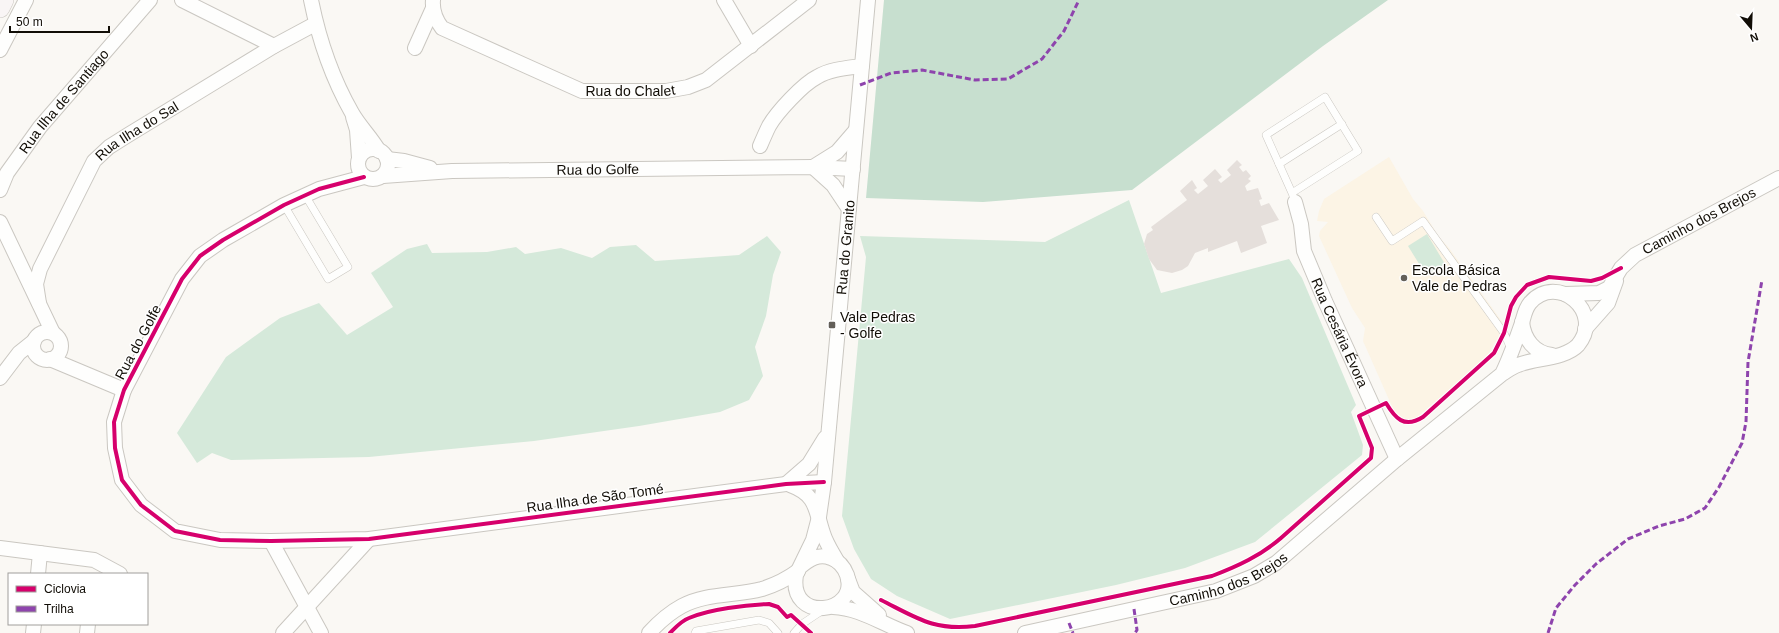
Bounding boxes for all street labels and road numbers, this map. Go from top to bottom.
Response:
street label: Rua Ilha de Santiago [16,46,112,156]
street label: Rua do Chalet [585,81,676,99]
street label: Rua Ilha do Sal [92,98,181,164]
street label: Rua do Golfe [556,161,639,178]
street label: Caminho dos Brejos [1639,184,1758,258]
street label: Rua do Granito [833,199,858,295]
street label: Rua Cesária Évora [1308,275,1371,390]
street label: Rua do Golfe [112,302,165,382]
street label: Rua Ilha de São Tomé [525,480,665,516]
street label: Caminho dos Brejos [1168,549,1290,609]

